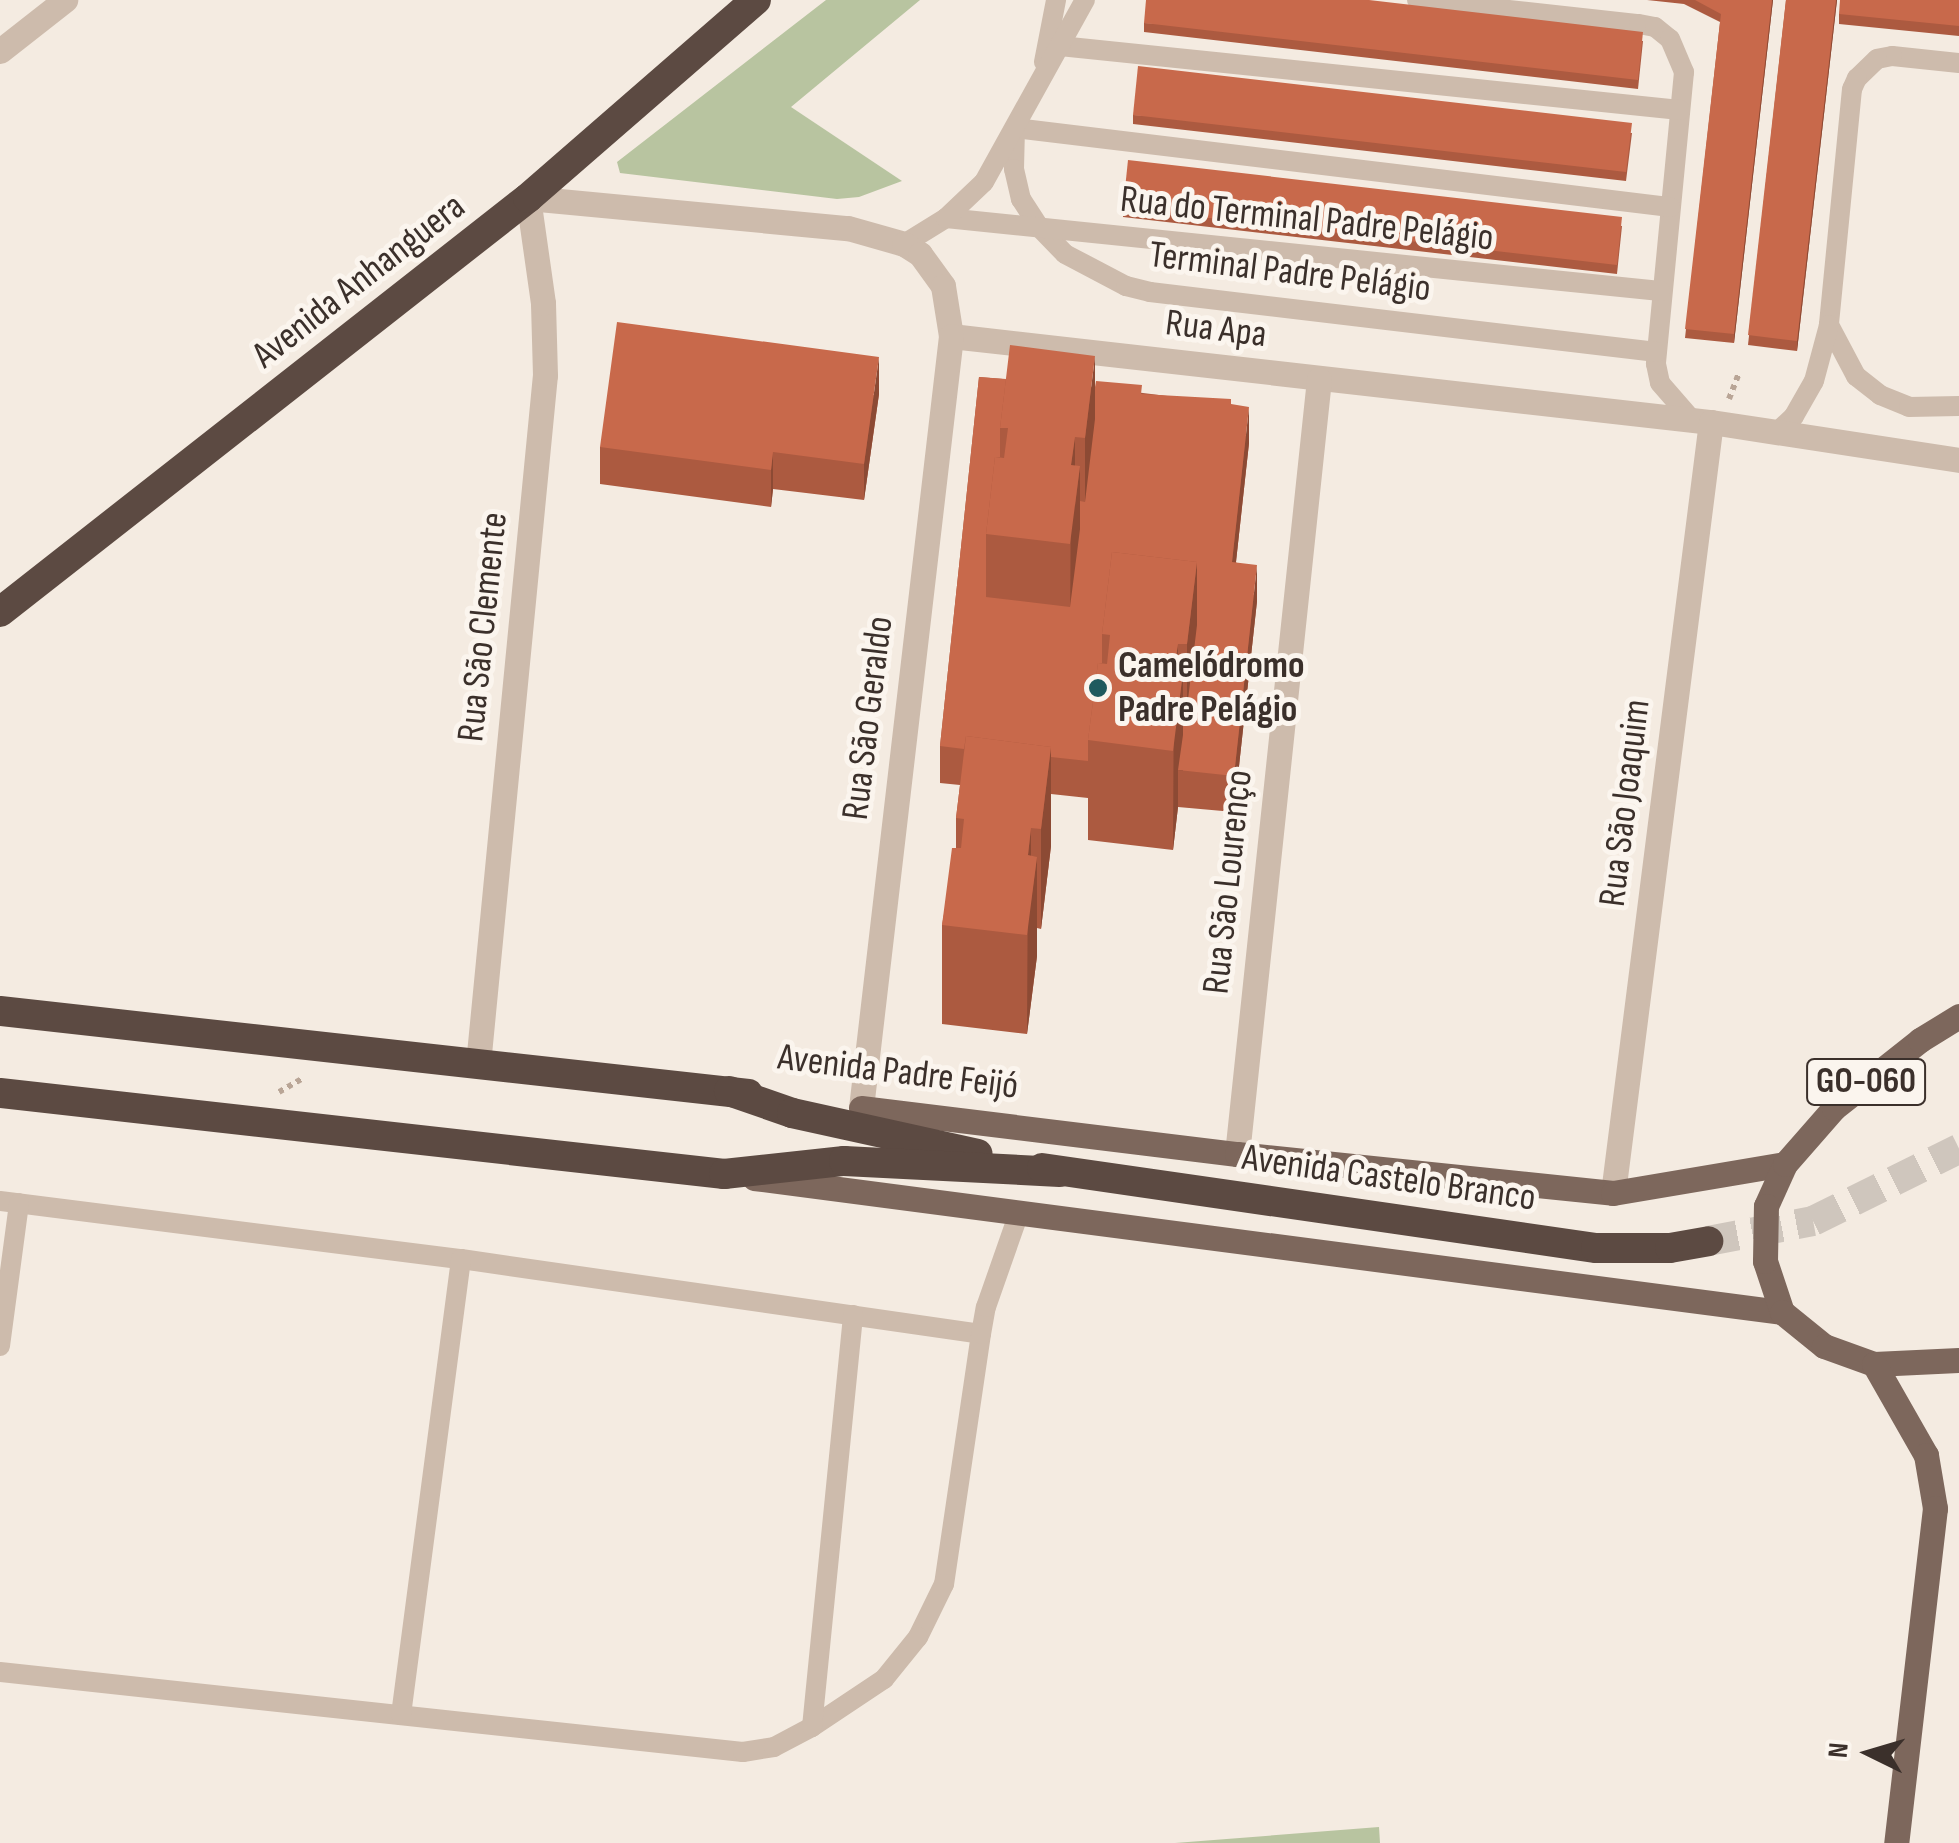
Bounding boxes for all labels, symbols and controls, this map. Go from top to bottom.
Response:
street label: Rua do Terminal Padre Pelágio [1118,177,1496,261]
street label: Avenida Anhanguera [244,184,474,378]
street label: Terminal Padre Pelágio [1147,232,1433,312]
street label: Rua Apa [1163,300,1269,358]
street label: Rua São Clemente [448,510,518,744]
street label: Rua São Geraldo [833,614,903,822]
place label: Camelódromo Padre Pelágio [1118,643,1305,732]
marker: Camelódromo Padre Pelágio [1087,677,1109,699]
street label: Rua São Joaquim [1590,697,1660,909]
street label: Rua São Lourenço [1194,768,1262,996]
street label: Avenida Padre Feijó [775,1035,1021,1109]
road number: GO-060 [1806,1052,1926,1112]
street label: Avenida Castelo Branco [1239,1135,1539,1221]
north arrow [1819,1703,1919,1803]
text: N [1822,1741,1856,1759]

